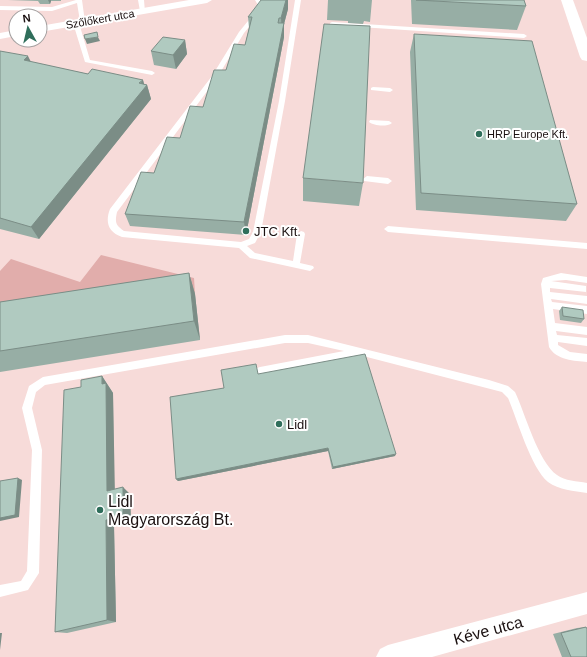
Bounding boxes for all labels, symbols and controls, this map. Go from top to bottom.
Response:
street label: Szőlőkert utca [65,7,136,31]
north arrow [8,8,48,48]
text: N [22,12,31,25]
place label: HRP Europe Kft. [487,128,568,140]
marker: HRP Europe Kft. [474,129,484,139]
place label: JTC Kft. [254,224,301,239]
marker: JTC Kft. [241,226,251,236]
place label: Lidl [287,417,307,432]
marker: Lidl [274,419,284,429]
place label: Lidl Magyarország Bt. [108,493,233,528]
marker: Lidl Magyarország Bt. [95,505,105,515]
street label: Kéve utca [452,613,525,648]

